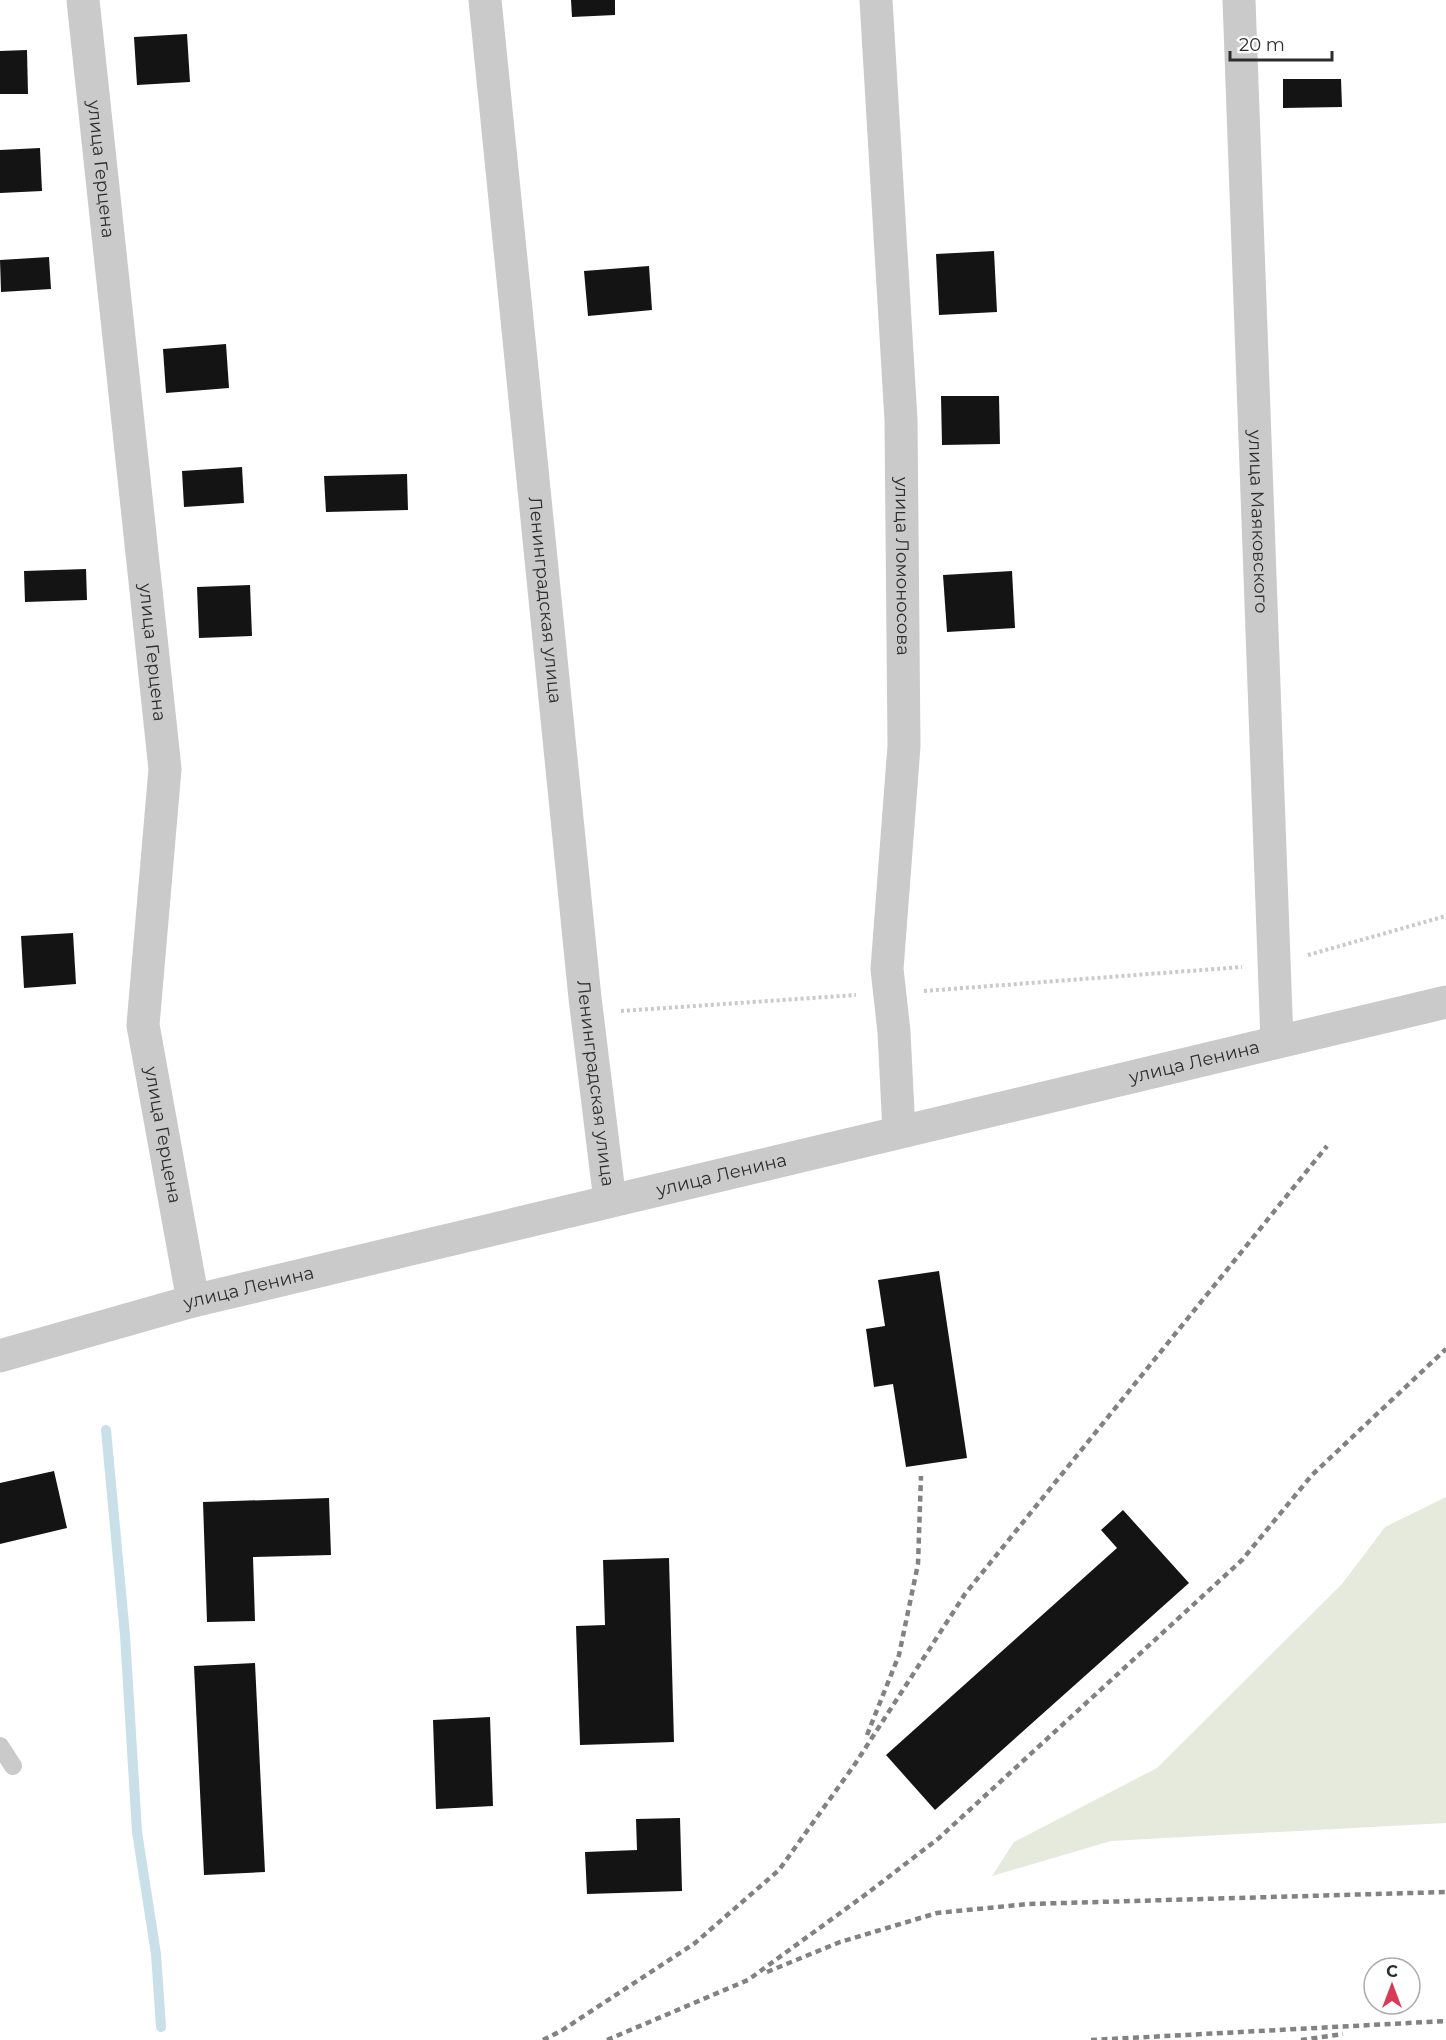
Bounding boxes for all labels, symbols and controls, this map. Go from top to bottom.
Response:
scale bar [1230,24,1332,62]
text: 20 m [1239,34,1285,56]
street label: улица Герцена [83,98,119,239]
street label: улица Маяковского [1244,429,1272,614]
street label: улица Ломоносова [891,476,914,656]
street label: Ленинградская улица [524,495,566,704]
street label: улица Герцена [134,581,171,722]
street label: Ленинградская улица [572,979,619,1188]
street label: улица Ленина [1126,1036,1262,1089]
street label: улица Герцена [140,1064,186,1205]
street label: улица Ленина [653,1149,789,1201]
street label: улица Ленина [180,1262,316,1314]
north arrow [1362,1956,1422,2016]
text: С [1386,1962,1398,1981]

